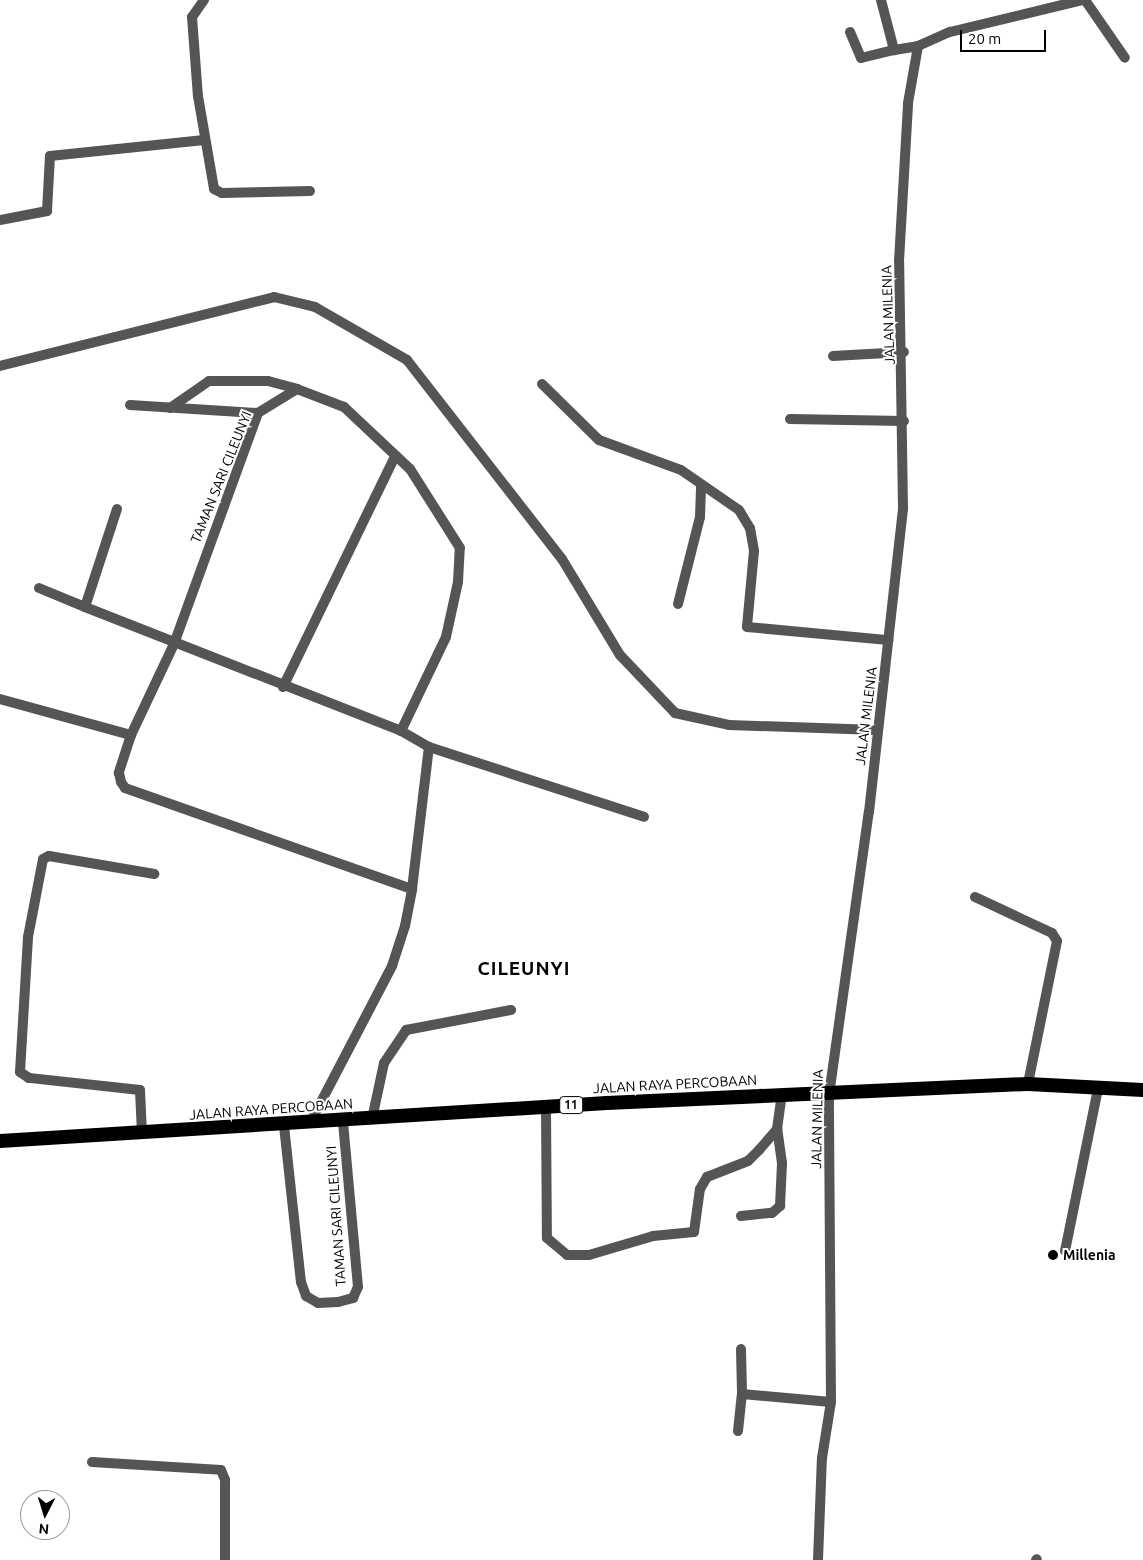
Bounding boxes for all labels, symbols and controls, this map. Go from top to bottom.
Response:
scale bar [963,20,1049,52]
text: 20 m [968,30,1001,47]
street label: JALAN MILENIA [878,265,898,365]
street label: TAMAN SARI CILEUNYI [187,409,255,545]
street label: JALAN MILENIA [852,666,880,766]
district label: CILEUNYI [477,958,571,980]
street label: JALAN MILENIA [808,1069,826,1169]
street label: JALAN RAYA PERCOBAAN [593,1071,757,1097]
street label: JALAN RAYA PERCOBAAN [189,1095,353,1123]
road number: 11 [558,1096,584,1114]
street label: TAMAN SARI CILEUNYI [323,1145,349,1287]
place label: Millenia [1063,1247,1116,1263]
marker: Millenia [1047,1249,1059,1261]
north arrow [20,1490,70,1540]
text: N [38,1521,50,1537]

